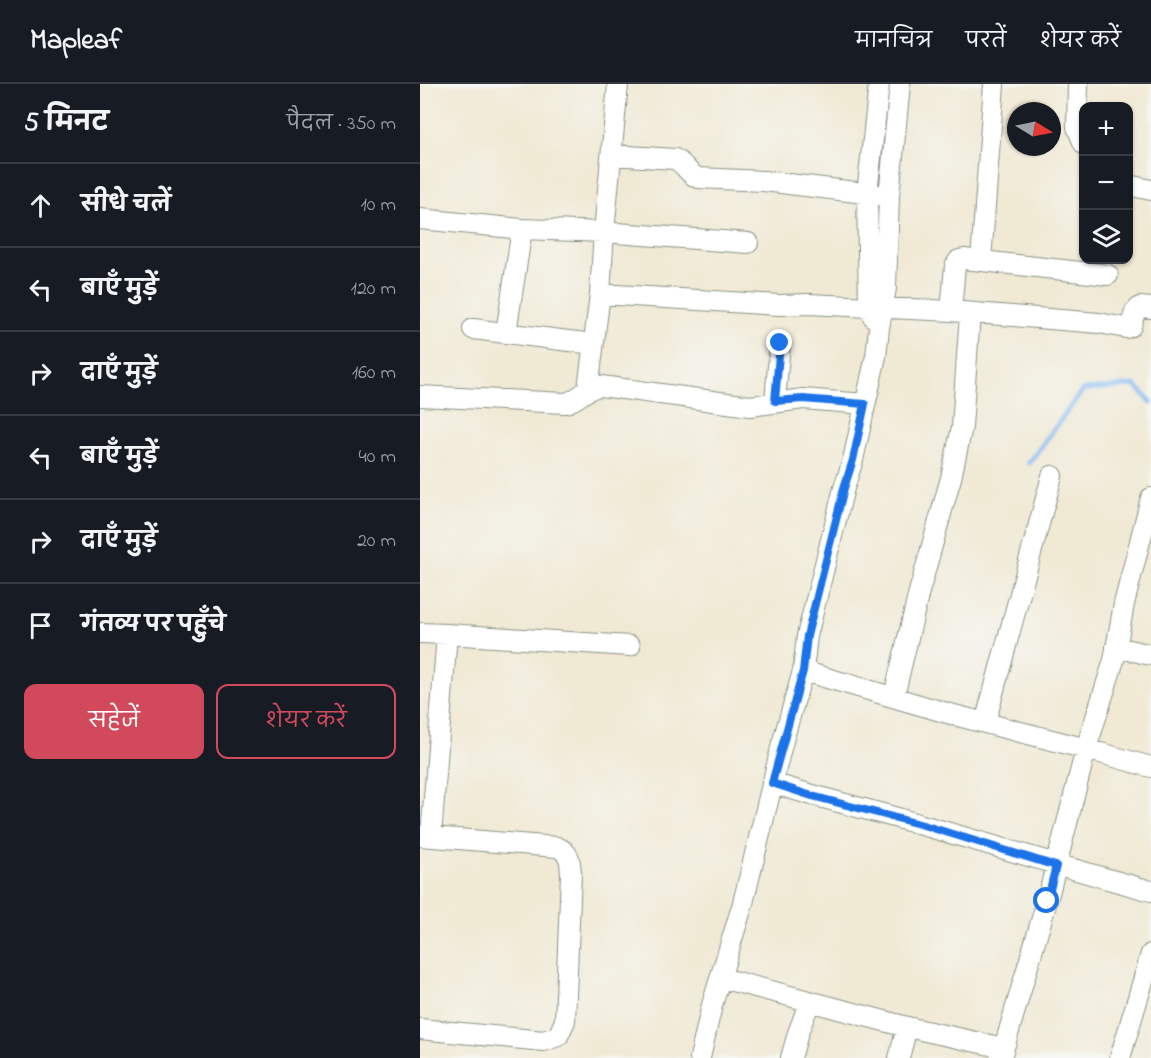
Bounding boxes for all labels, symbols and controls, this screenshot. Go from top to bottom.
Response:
text: Mapleaf [30,21,122,62]
text: मानचित्र [855,27,932,57]
text: परतें [965,27,1006,57]
text: शेयर करें [1039,27,1121,57]
north arrow [1007,102,1061,156]
map controls [1079,102,1133,264]
button: + [1079,102,1133,156]
text: 5 मिनट [24,105,108,143]
text: पैदल · 350 m [287,110,396,139]
button: − [1079,156,1133,210]
icon: ahead [24,189,57,222]
text: सीधे चलें [81,190,171,222]
text: 10 m [360,191,396,220]
button: layers [1079,210,1133,264]
icon: left [24,273,57,306]
text: बाएँ मुड़ें [81,274,158,306]
text: 120 m [351,275,396,304]
route end [766,329,792,355]
icon: right [24,357,57,390]
text: दाएँ मुड़ें [81,358,157,390]
text: 160 m [352,359,396,388]
icon: left [24,441,57,474]
text: बाएँ मुड़ें [81,442,158,474]
text: 40 m [359,443,396,472]
icon: right [24,525,57,558]
text: दाएँ मुड़ें [81,526,157,558]
text: 20 m [357,527,396,556]
icon: arrive [24,609,57,642]
text: गंतव्य पर पहुँचे [81,610,226,642]
button: सहेजें [24,684,204,759]
button: शेयर करें [216,684,396,759]
route start [1033,887,1059,913]

